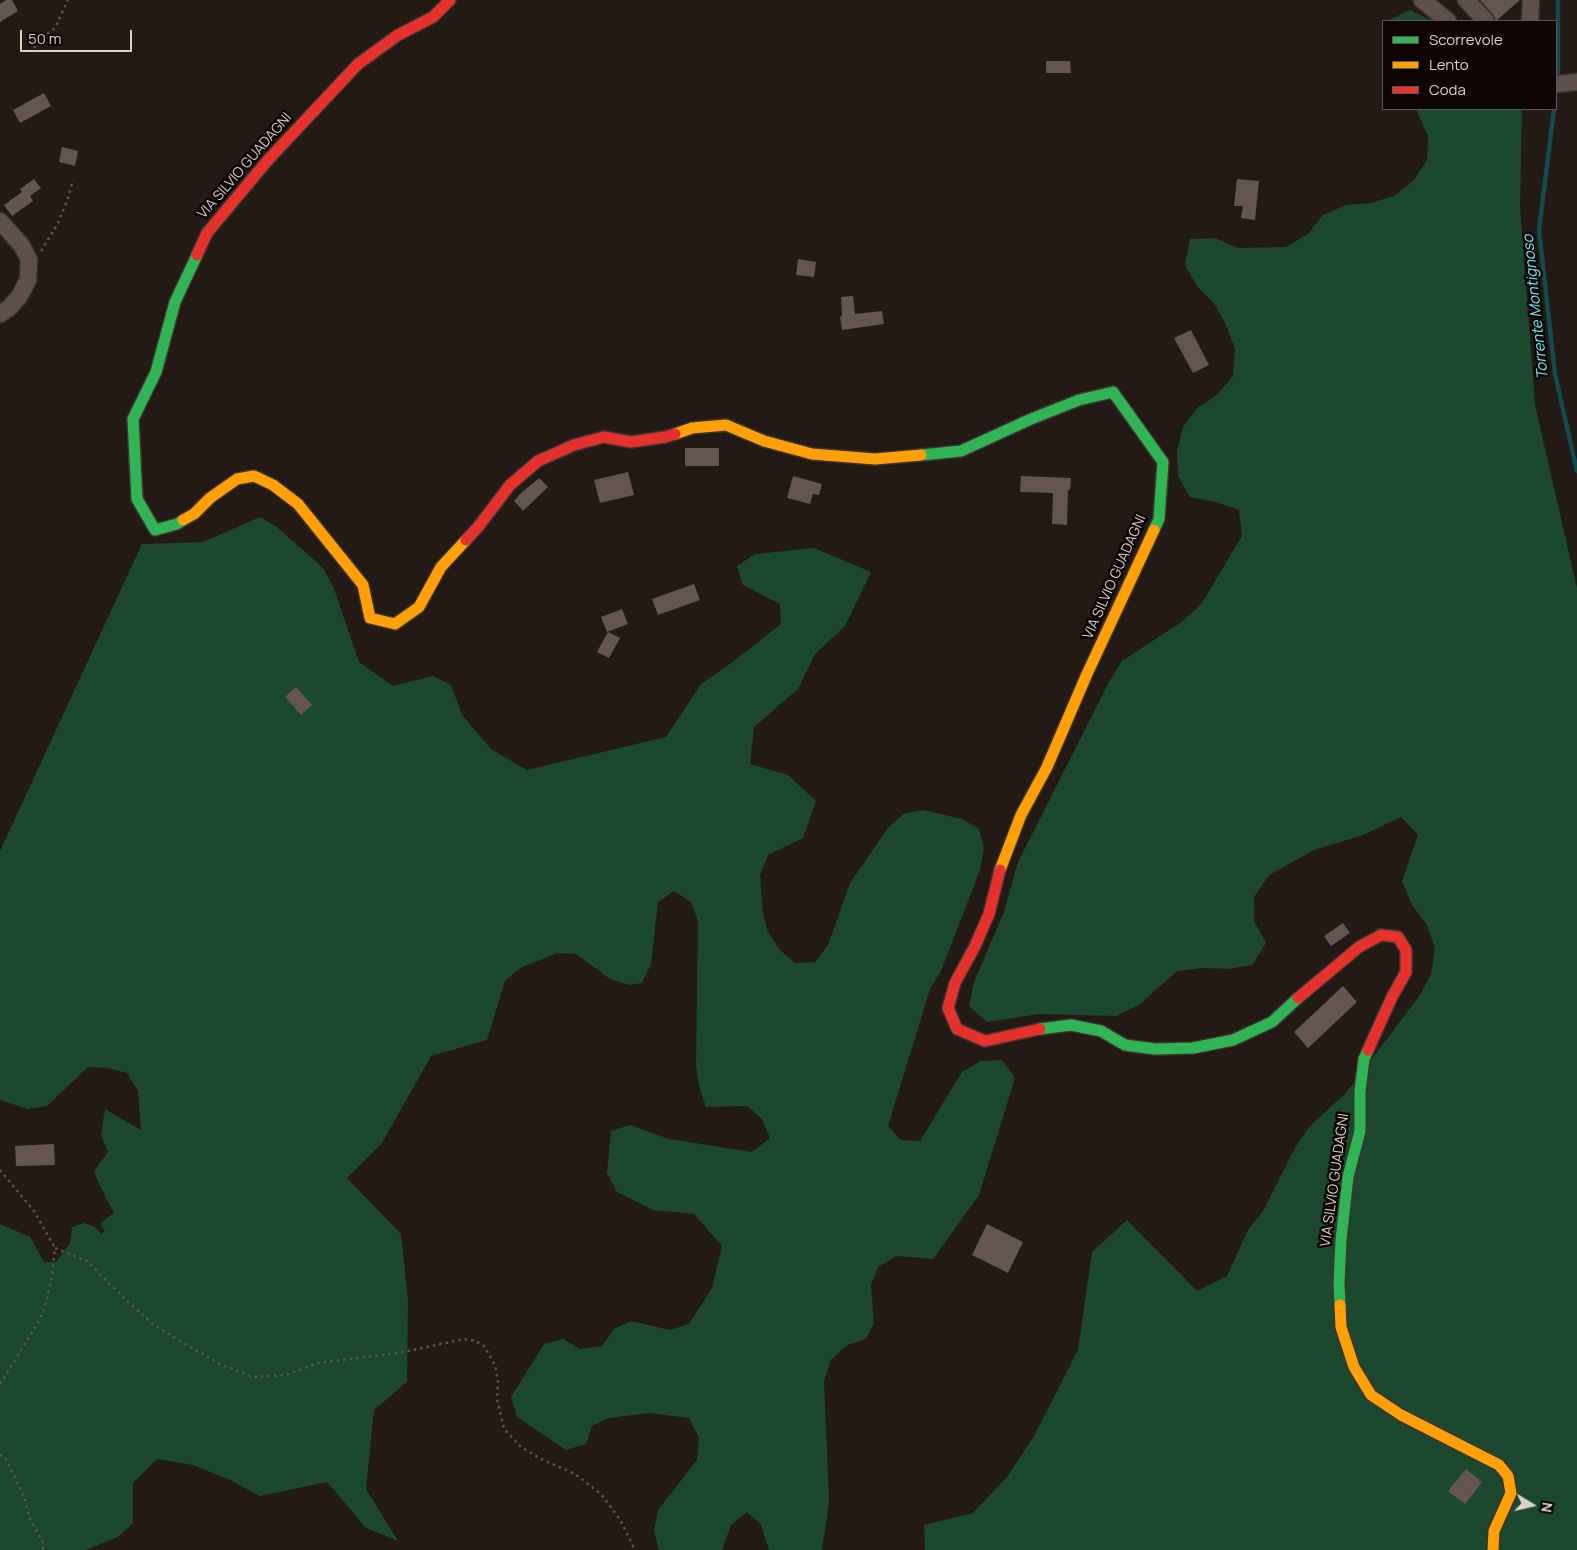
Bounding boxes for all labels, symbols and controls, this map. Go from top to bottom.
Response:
scale bar [22,20,135,52]
legend [1382,20,1557,110]
text: 50 m [28,28,62,49]
text: Scorrevole [1429,29,1503,50]
text: Lento [1429,54,1469,75]
text: Coda [1429,79,1466,100]
street label: VIA SILVIO GUADAGNI [195,110,295,222]
water label: Torrente Montignoso [1519,234,1553,380]
street label: VIA SILVIO GUADAGNI [1080,512,1150,642]
street label: VIA SILVIO GUADAGNI [1317,1112,1353,1248]
north arrow [1507,1480,1557,1530]
text: N [1537,1501,1557,1514]

